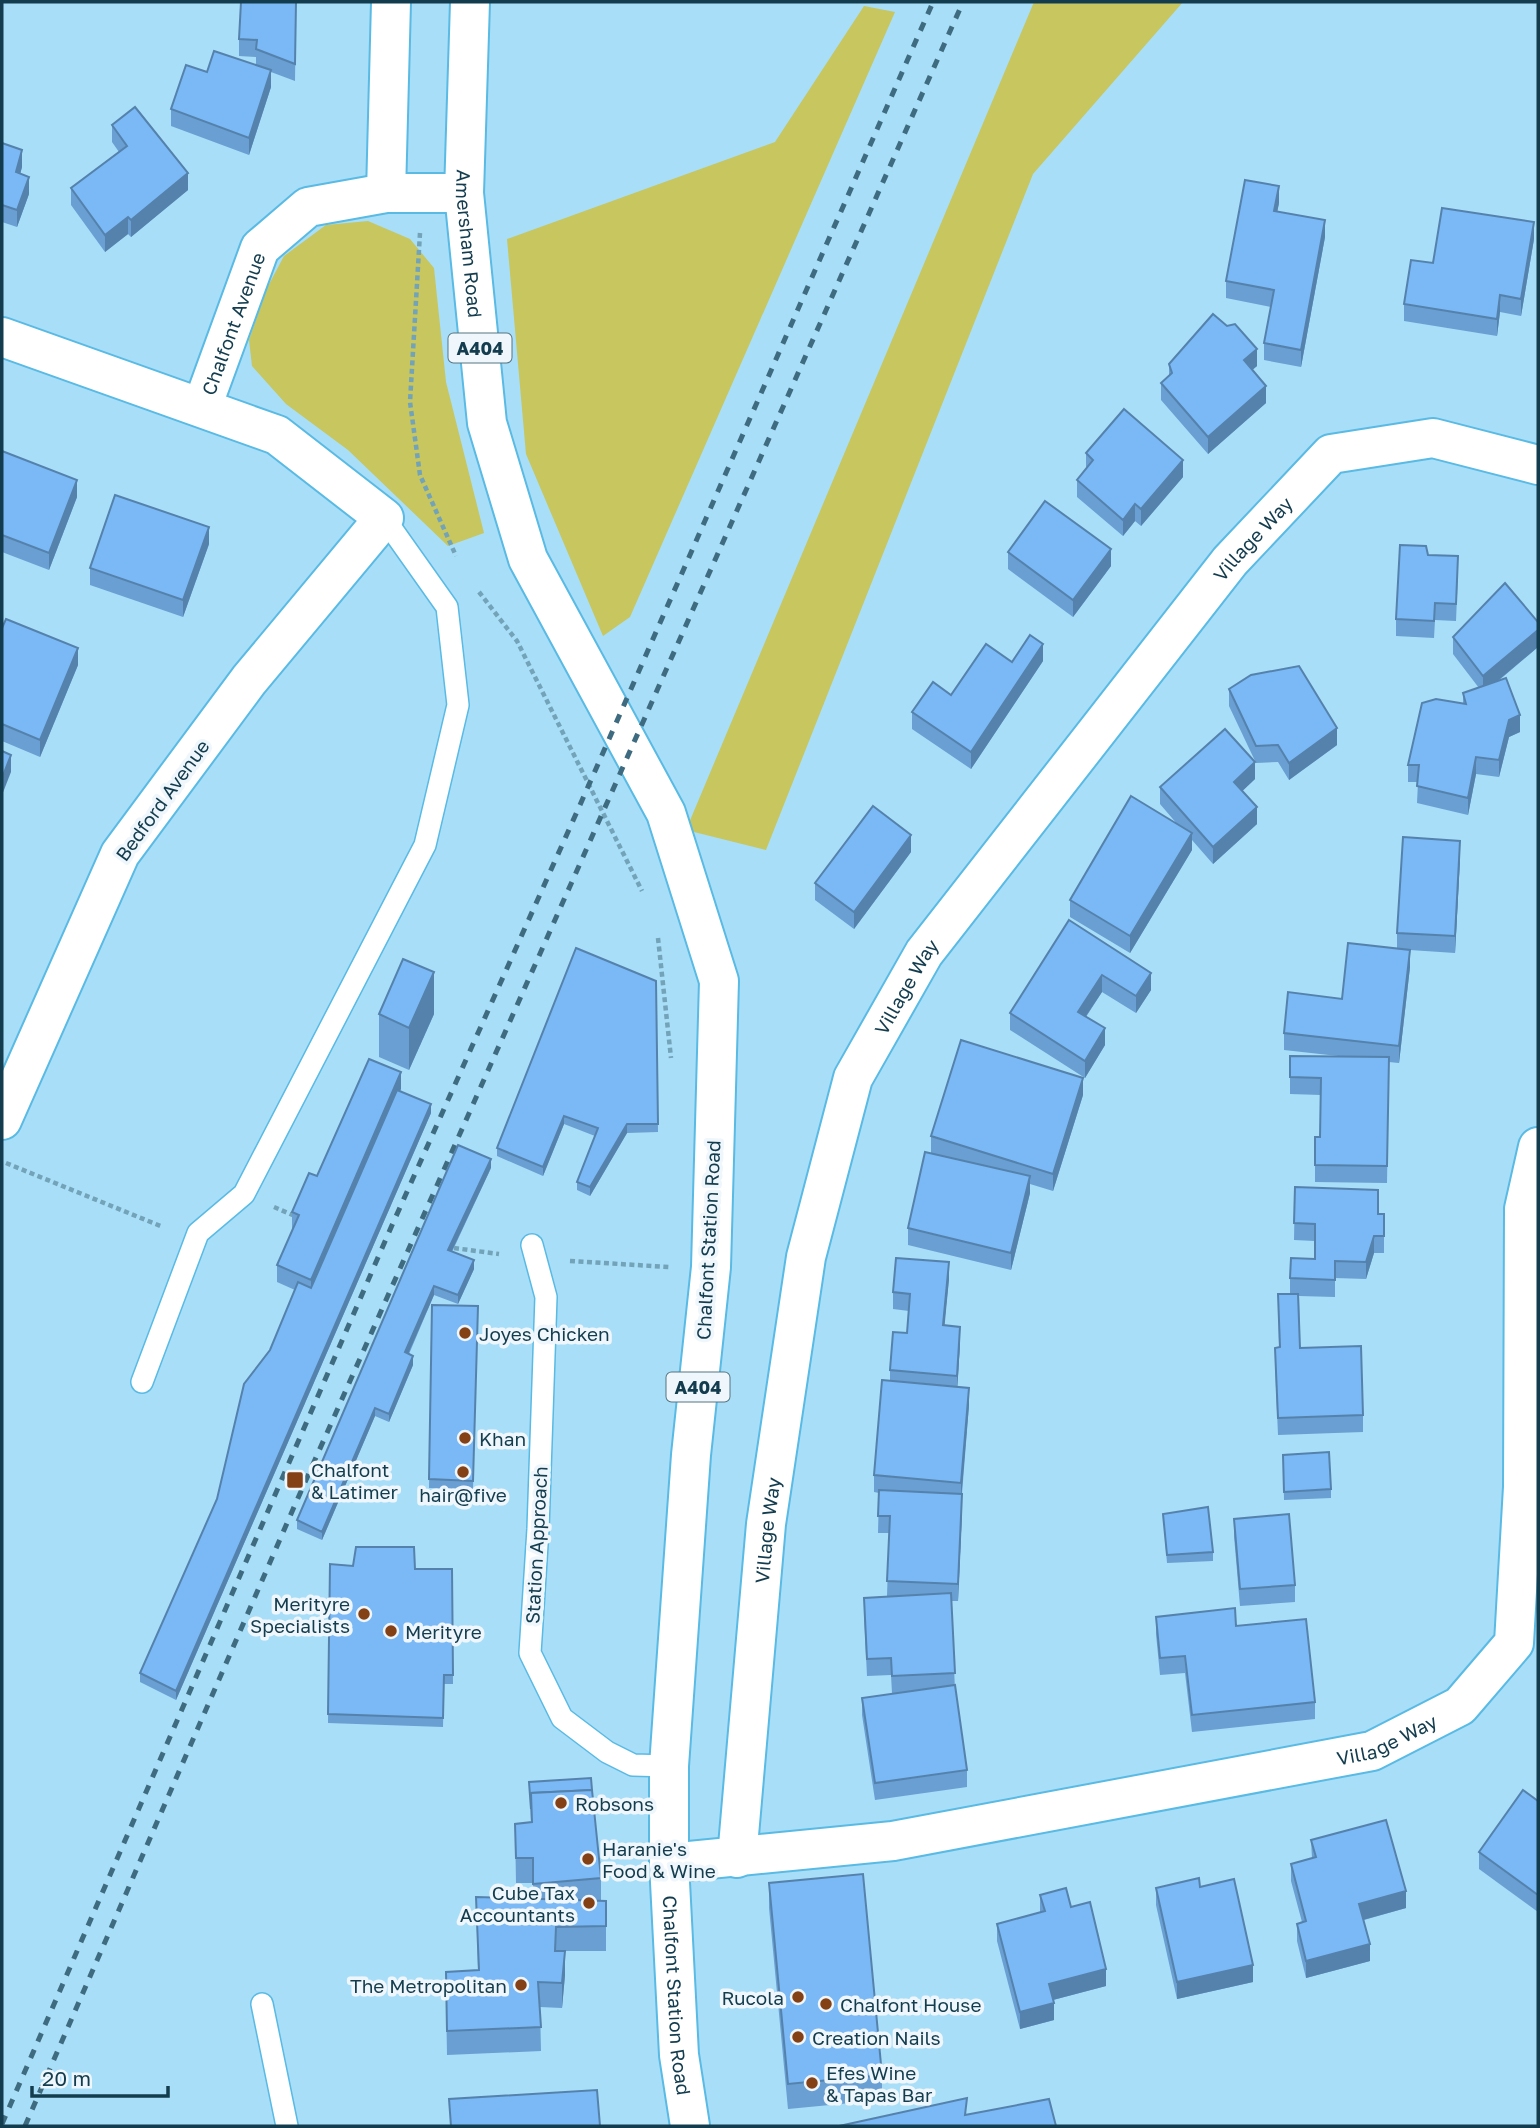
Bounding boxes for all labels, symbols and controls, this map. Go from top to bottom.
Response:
street label: Amersham Road [452,169,488,319]
street label: Chalfont Avenue [196,249,269,398]
road number: A404 [448,334,512,362]
street label: Village Way [1208,491,1297,585]
street label: Bedford Avenue [110,735,214,865]
street label: Village Way [869,934,943,1038]
street label: Chalfont Station Road [691,1140,725,1340]
place label: Joyes Chicken [479,1322,610,1345]
marker: Joyes Chicken [457,1325,473,1341]
road number: A404 [666,1372,730,1402]
place label: Khan [479,1427,526,1450]
marker: Khan [457,1430,473,1446]
place label: Chalfont & Latimer [311,1458,399,1503]
marker: hair@five [455,1464,471,1480]
street label: Station Approach [520,1466,552,1624]
marker: Chalfont & Latimer [285,1470,305,1490]
street label: Village Way [749,1475,784,1584]
place label: hair@five [419,1483,507,1506]
place label: Merityre Specialists [250,1592,350,1637]
marker: Merityre Specialists [356,1606,372,1622]
place label: Merityre [405,1620,482,1643]
marker: Merityre [383,1623,399,1639]
street label: Village Way [1335,1708,1441,1769]
place label: Robsons [575,1792,654,1815]
marker: Robsons [553,1795,569,1811]
place label: Haranie's Food & Wine [602,1837,716,1882]
marker: Haranie's Food & Wine [580,1851,596,1867]
place label: Cube Tax Accountants [460,1881,575,1926]
marker: Cube Tax Accountants [581,1895,597,1911]
street label: Chalfont Station Road [659,1895,697,2097]
place label: The Metropolitan [350,1974,507,1997]
marker: The Metropolitan [513,1977,529,1993]
place label: Rucola [721,1986,784,2009]
marker: Rucola [790,1989,806,2005]
place label: Chalfont House [840,1993,981,2016]
marker: Chalfont House [818,1996,834,2012]
place label: Creation Nails [812,2026,941,2049]
marker: Creation Nails [790,2029,806,2045]
scale bar [32,2054,168,2098]
place label: Efes Wine & Tapas Bar [826,2061,933,2106]
text: 20 m [42,2065,91,2091]
marker: Efes Wine & Tapas Bar [804,2075,820,2091]

